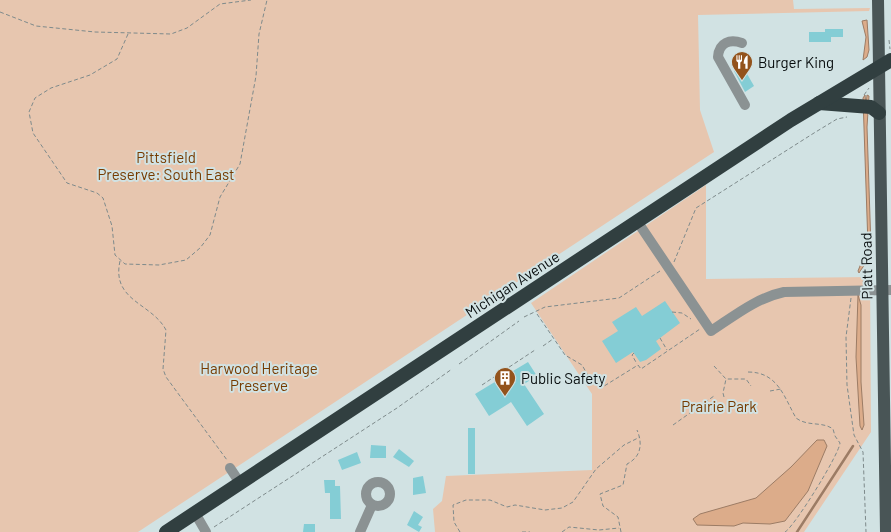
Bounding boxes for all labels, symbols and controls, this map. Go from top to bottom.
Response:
restaurant icon: Burger King [730,50,754,81]
place label: Burger King [758,53,834,71]
park label: Pittsfield Preserve: South East [97,148,235,183]
street label: Platt Road [856,232,876,300]
street label: Michigan Avenue [462,247,562,321]
park label: Harwood Heritage Preserve [200,359,318,394]
building icon: Public Safety [493,366,517,397]
place label: Public Safety [521,369,606,387]
park label: Prairie Park [681,397,757,415]

